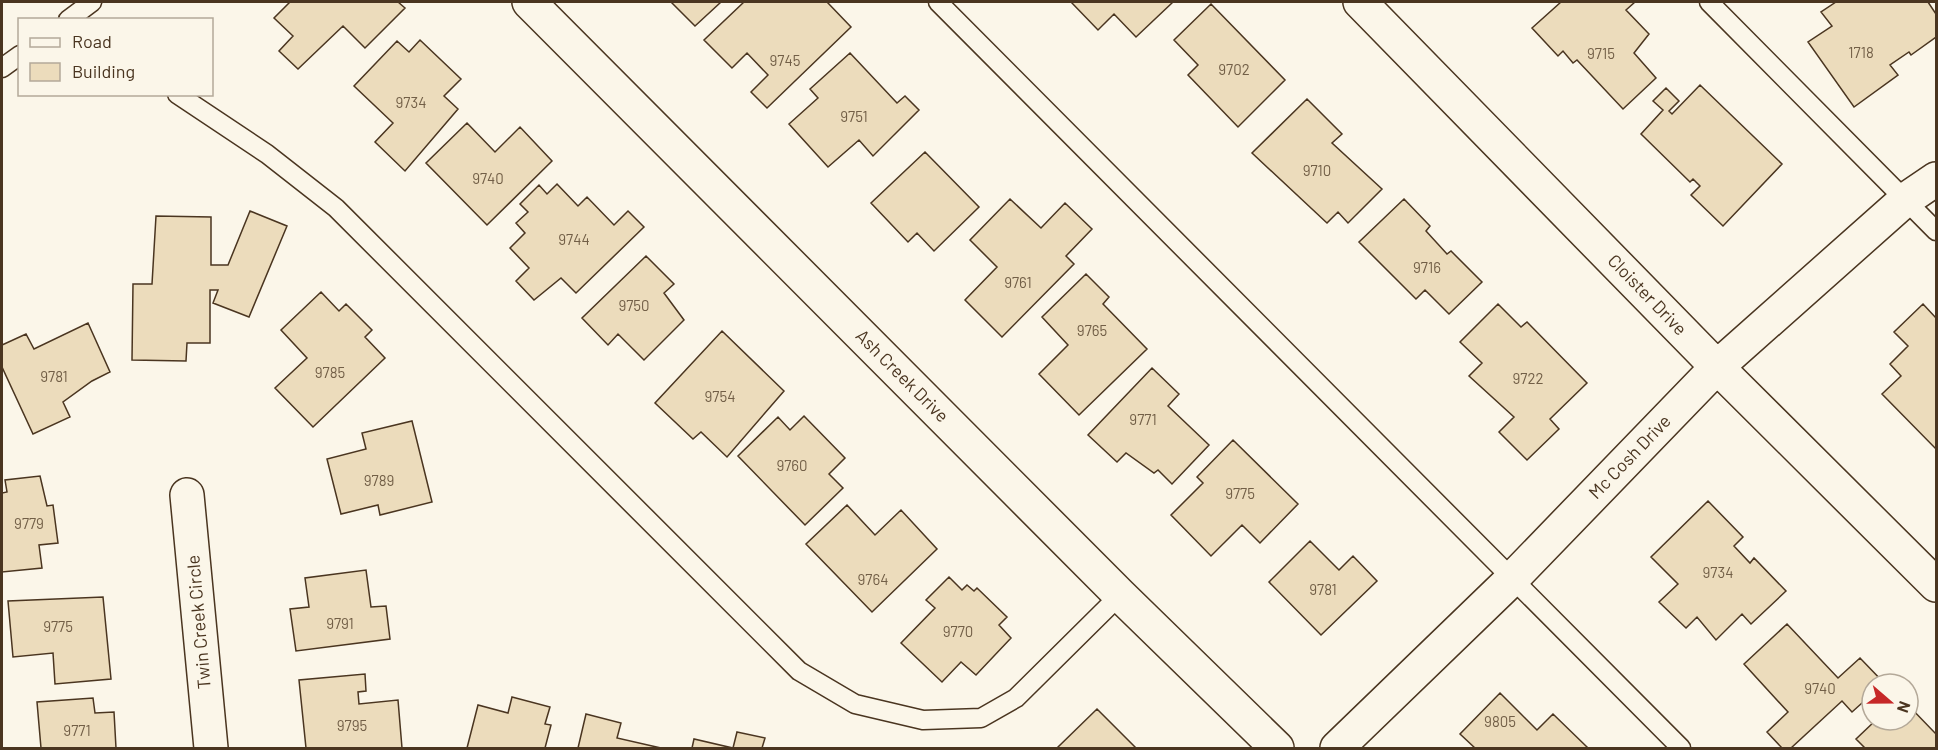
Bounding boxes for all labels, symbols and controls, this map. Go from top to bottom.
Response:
legend [18,18,213,96]
text: Road [72,30,112,52]
house number: 1718 [1848,43,1874,61]
house number: 9715 [1587,44,1615,62]
house number: 9745 [770,51,800,69]
text: Building [72,60,135,82]
house number: 9702 [1218,60,1250,78]
house number: 9734 [396,93,426,111]
house number: 9751 [840,107,868,125]
house number: 9710 [1303,161,1331,179]
house number: 9740 [472,169,504,187]
house number: 9744 [558,230,590,248]
street label: Cloister Drive [1604,249,1692,339]
house number: 9716 [1413,258,1441,276]
house number: 9761 [1004,273,1032,291]
house number: 9750 [618,296,650,314]
house number: 9765 [1077,321,1107,339]
street label: Ash Creek Drive [852,324,954,426]
house number: 9785 [315,363,345,381]
house number: 9781 [40,367,68,385]
house number: 9722 [1513,369,1544,387]
house number: 9754 [705,387,735,405]
house number: 9771 [1129,410,1157,428]
street label: Mc Cosh Drive [1584,410,1675,503]
house number: 9760 [776,456,808,474]
house number: 9789 [364,471,394,489]
house number: 9775 [1225,484,1255,502]
house number: 9779 [14,514,44,532]
street label: Twin Creek Circle [181,554,215,690]
house number: 9734 [1703,563,1733,581]
house number: 9764 [858,570,888,588]
house number: 9781 [1309,580,1337,598]
house number: 9791 [326,614,354,632]
house number: 9775 [43,617,73,635]
house number: 9770 [943,622,973,640]
north arrow [1860,672,1920,732]
house number: 9740 [1804,679,1836,697]
text: N [1894,699,1915,716]
house number: 9805 [1484,712,1516,730]
house number: 9795 [337,716,367,734]
house number: 9771 [63,721,91,739]

